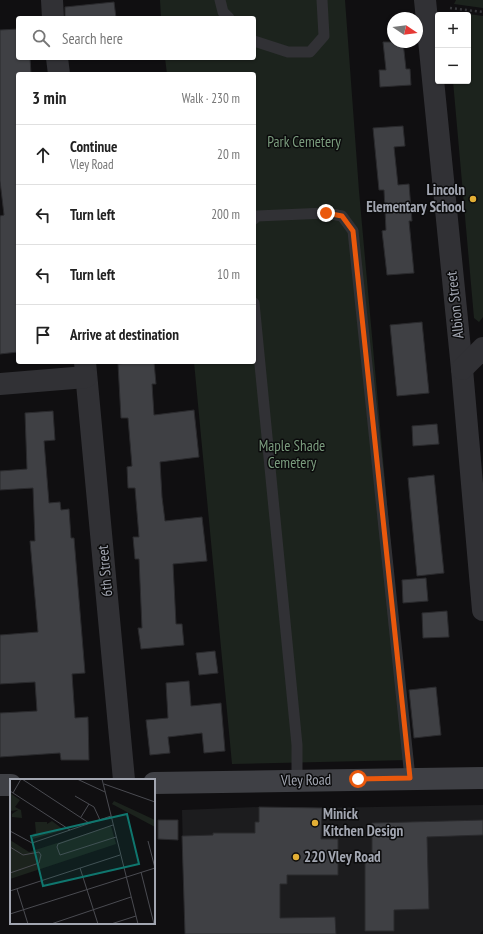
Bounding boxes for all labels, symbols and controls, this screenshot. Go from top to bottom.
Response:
north arrow [387,12,423,48]
map controls [435,12,471,84]
button: + [435,12,471,48]
search box [16,16,256,60]
icon: search [30,27,52,49]
text: Search here [62,29,123,48]
button: − [435,48,471,84]
text: 3 min [32,87,66,109]
text: Walk · 230 m [182,90,240,107]
park label: Park Cemetery [267,132,341,151]
text: Continue [70,137,117,156]
icon: ahead [32,144,54,166]
text: 20 m [217,146,240,163]
text: Vley Road [70,156,114,173]
place label: Lincoln Elementary School [366,180,465,216]
marker: Lincoln Elementary School [468,194,478,204]
icon: left [32,204,54,226]
route end [317,204,335,222]
text: Turn left [70,205,115,224]
text: 200 m [211,206,240,223]
icon: left [32,264,54,286]
text: Turn left [70,265,115,284]
text: 10 m [217,266,240,283]
street label: Albion Street [442,270,467,340]
icon: arrive [32,324,54,346]
text: Arrive at destination [70,325,179,344]
park label: Maple Shade Cemetery [259,436,325,472]
street label: 6th Street [93,544,116,598]
street label: Vley Road [280,770,331,789]
route start [349,770,367,788]
inset map [10,779,155,924]
place label: Minick Kitchen Design [323,804,403,840]
marker: Minick Kitchen Design [310,818,320,828]
place label: 220 Vley Road [304,847,381,866]
marker: 220 Vley Road [291,852,301,862]

